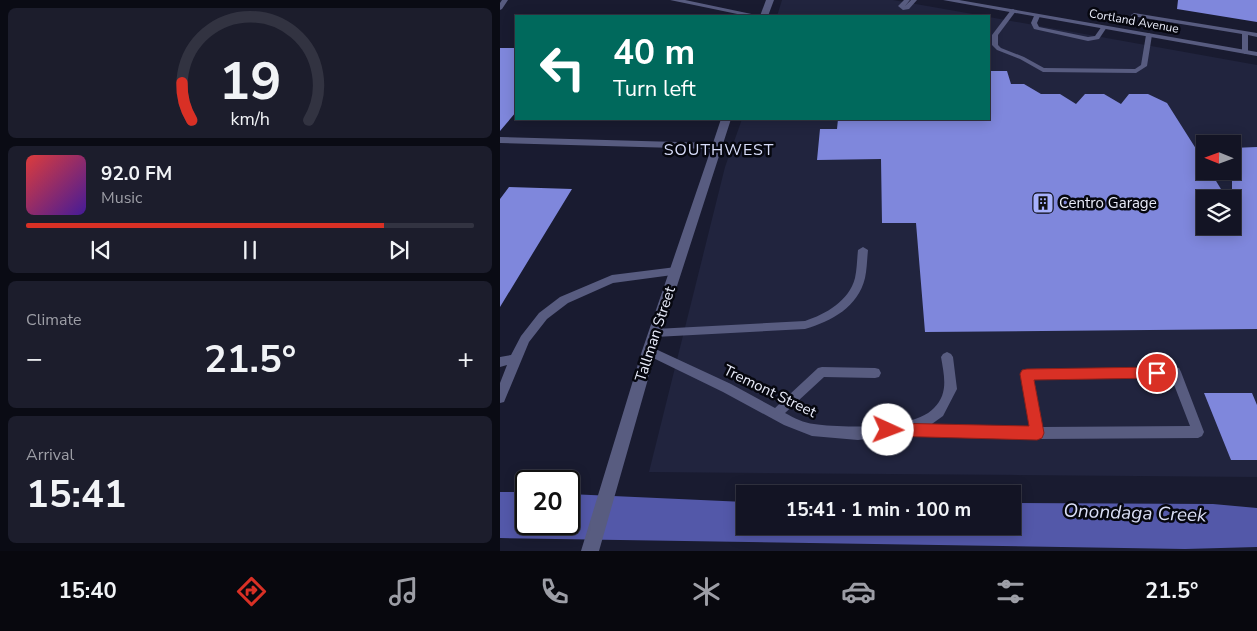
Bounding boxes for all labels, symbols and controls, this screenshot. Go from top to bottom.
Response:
street label: Cortland Avenue [1088,5,1180,37]
text: 40 m [613,29,695,76]
icon: left [530,35,595,100]
text: 19 [219,46,281,117]
text: Turn left [613,74,696,104]
text: km/h [230,107,270,131]
north arrow [1196,135,1241,180]
map controls [1196,135,1241,235]
district label: SOUTHWEST [664,139,774,161]
text: 92.0 FM [101,161,172,187]
text: Music [101,187,142,209]
button: layers [1196,190,1241,235]
building icon: Centro Garage [1031,191,1055,215]
place label: Centro Garage [1059,193,1157,213]
icon: previous [87,236,115,264]
icon: pause [236,236,264,264]
icon: next [385,236,413,264]
street label: Tallman Street [630,283,680,384]
text: Climate [26,309,81,331]
text: 21.5° [204,334,296,385]
text: − [26,340,43,378]
text: + [457,340,474,378]
pin [1136,352,1178,394]
icon: arrive [1143,359,1171,387]
street label: Tremont Street [720,360,820,422]
position arrow [861,403,913,455]
text: Arrival [26,444,74,466]
text: 15:41 [26,469,127,520]
speed limit sign: 20 [515,470,580,535]
text: 15:41 · 1 min · 100 m [786,497,971,523]
water label: Onondaga Creek [1063,498,1207,529]
icon: directions [234,574,269,609]
icon: music [386,574,421,609]
icon: phone [537,574,572,609]
icon: climate [689,574,724,609]
icon: car [841,574,876,609]
icon: filters [993,574,1028,609]
text: 15:40 [58,576,117,606]
text: 21.5° [1145,576,1198,606]

